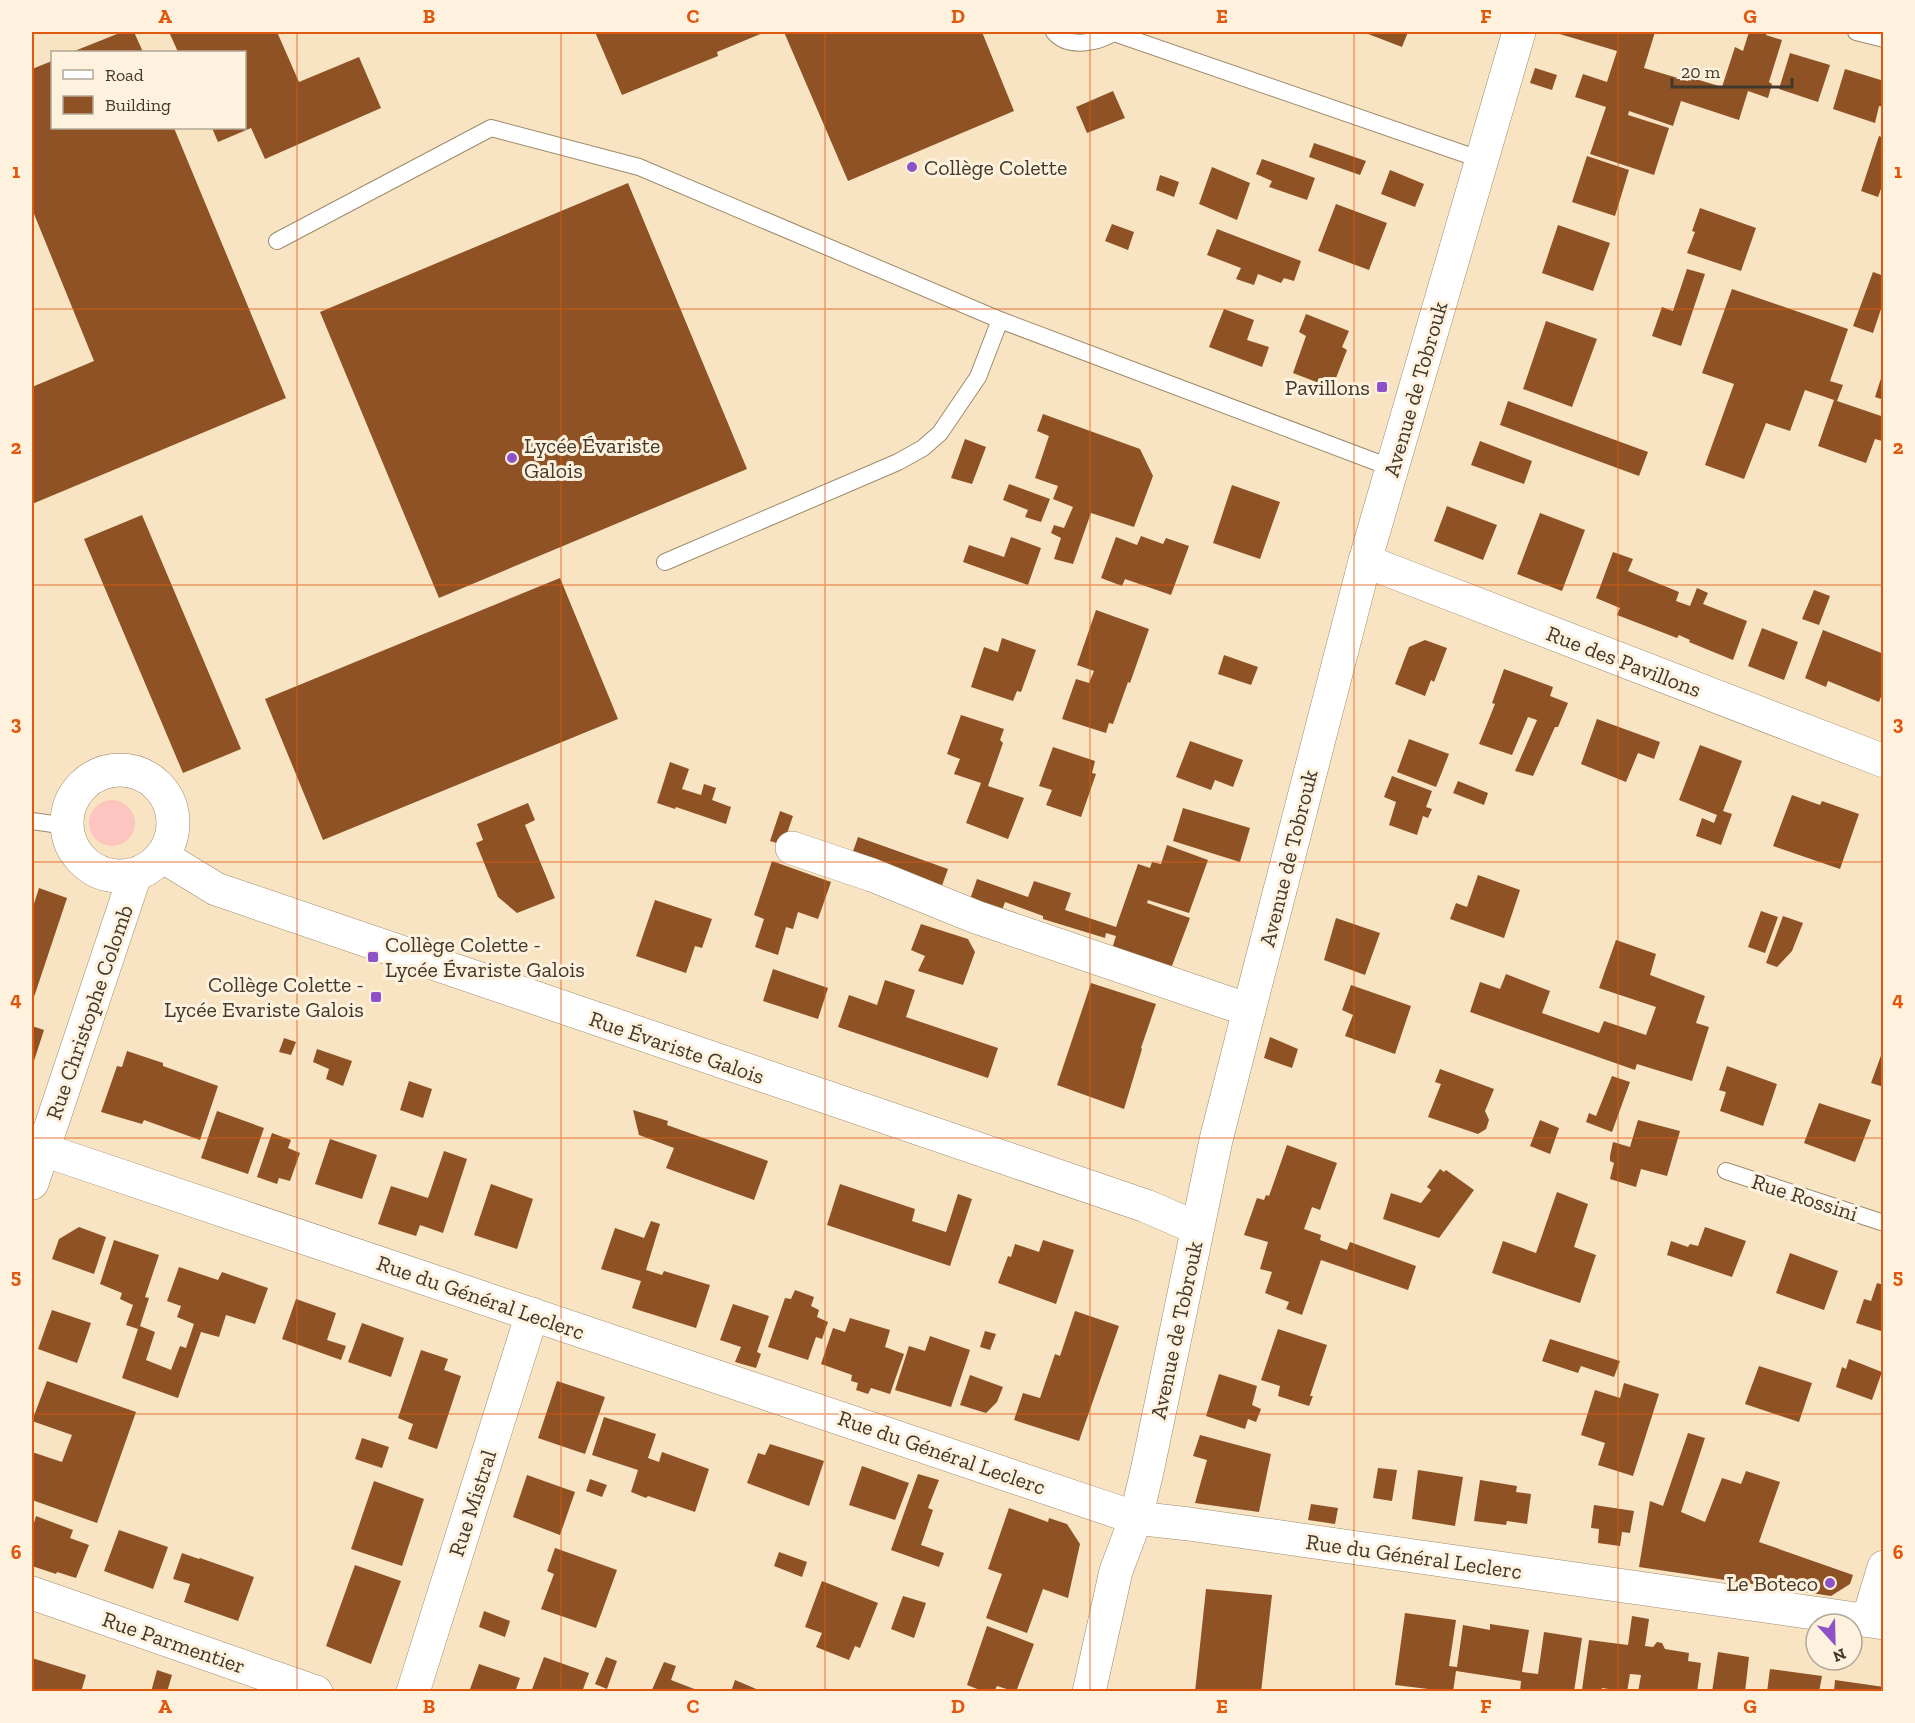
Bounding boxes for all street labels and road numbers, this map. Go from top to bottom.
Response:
street label: Avenue de Tobrouk [1378,298,1454,480]
street label: Rue des Pavillons [1543,620,1705,703]
street label: Avenue de Tobrouk [1253,766,1324,949]
street label: Rue Christophe Colomb [40,901,139,1123]
street label: Rue Évariste Galois [586,1005,768,1090]
street label: Rue Rossini [1748,1168,1861,1227]
street label: Avenue de Tobrouk [1144,1238,1209,1422]
street label: Rue du Général Leclerc [373,1249,588,1346]
street label: Rue du Général Leclerc [834,1404,1049,1501]
street label: Rue Mistral [443,1446,502,1560]
street label: Rue du Général Leclerc [1304,1528,1524,1585]
street label: Rue Parmentier [99,1605,249,1680]

